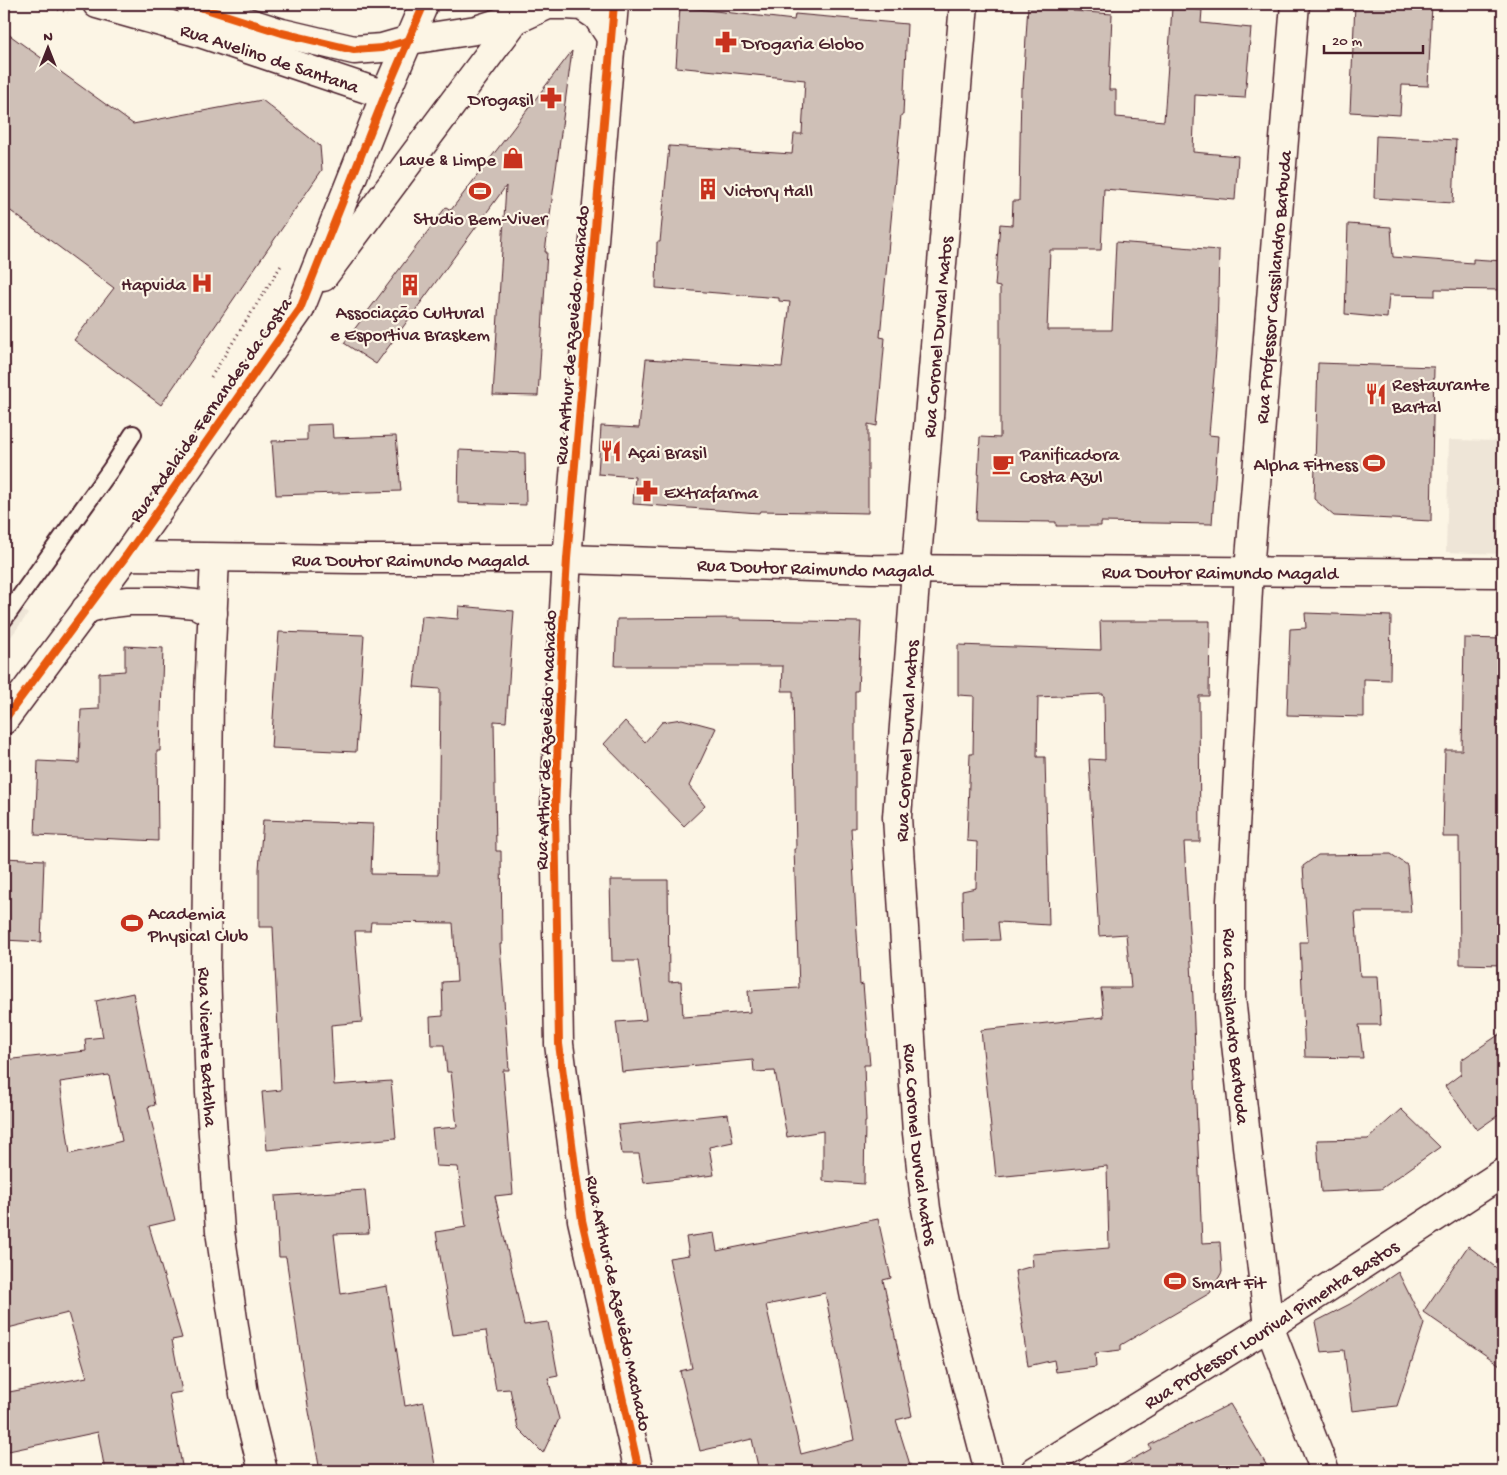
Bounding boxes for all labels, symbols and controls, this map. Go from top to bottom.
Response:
street label: Rua Avelino de Santana [177,20,363,101]
north arrow [22,22,72,72]
scale bar [1324,22,1423,54]
text: N [43,29,53,46]
pharmacy icon: Drogaria Globo [713,29,739,55]
text: 20 m [1332,33,1362,51]
place label: Drogaria Globo [740,34,864,57]
pharmacy icon: Drogasil [538,85,564,111]
place label: Drogasil [466,90,534,113]
shop icon: Lave & Limpe [500,145,526,171]
street label: Rua Professor Cassilandro Barbuda [1252,148,1299,425]
place label: Lave & Limpe [399,150,496,173]
building icon: Victory Hall [695,176,721,202]
sports icon: Studio Bem-Viver [467,178,493,204]
place label: Victory Hall [723,181,813,204]
street label: Rua Arthur de Azevêdo Machado [551,204,596,466]
place label: Studio Bem-Viver [413,209,549,232]
street label: Rua Coronel Durval Matos [919,235,960,439]
hospital icon: Hapvida [189,270,215,296]
building icon: Associação Cultural e Esportiva Braskem [397,272,423,298]
place label: Hapvida [121,275,187,298]
street label: Rua Adelaide Fernandes da Costa [125,293,299,528]
place label: Associação Cultural e Esportiva Braskem [330,303,491,348]
place label: Restaurante Bartal [1391,375,1490,420]
restaurant icon: Restaurante Bartal [1363,381,1389,407]
restaurant icon: Açai Brasil [598,438,624,464]
place label: Açai Brasil [628,443,707,466]
place label: Panificadora Costa Azul [1019,445,1121,490]
sports icon: Alpha Fitness [1361,450,1387,476]
cafe icon: Panificadora Costa Azul [990,451,1016,477]
place label: Alpha Fitness [1254,455,1359,478]
pharmacy icon: Extrafarma [634,478,660,504]
place label: Extrafarma [664,483,759,506]
street label: Rua Doutor Raimundo Magald [292,550,530,574]
street label: Rua Doutor Raimundo Magald [696,555,935,584]
street label: Rua Doutor Raimundo Magald [1102,562,1340,587]
street label: Rua Arthur de Azevêdo Machado [531,609,564,871]
street label: Rua Coronel Durval Matos [892,639,925,843]
place label: Academia Physical Club [147,904,248,949]
sports icon: Academia Physical Club [119,910,145,936]
street label: Rua Cassilandro Barbuda [1216,928,1253,1127]
street label: Rua Vicente Batalha [191,967,221,1129]
street label: Rua Coronel Durval Matos [896,1043,941,1249]
street label: Rua Arthur de Azevêdo Machado [578,1174,655,1434]
street label: Rua Professor Lourival Pimenta Bastos [1141,1236,1405,1416]
sports icon: Smart Fit [1162,1268,1188,1294]
place label: Smart Fit [1192,1273,1268,1296]

